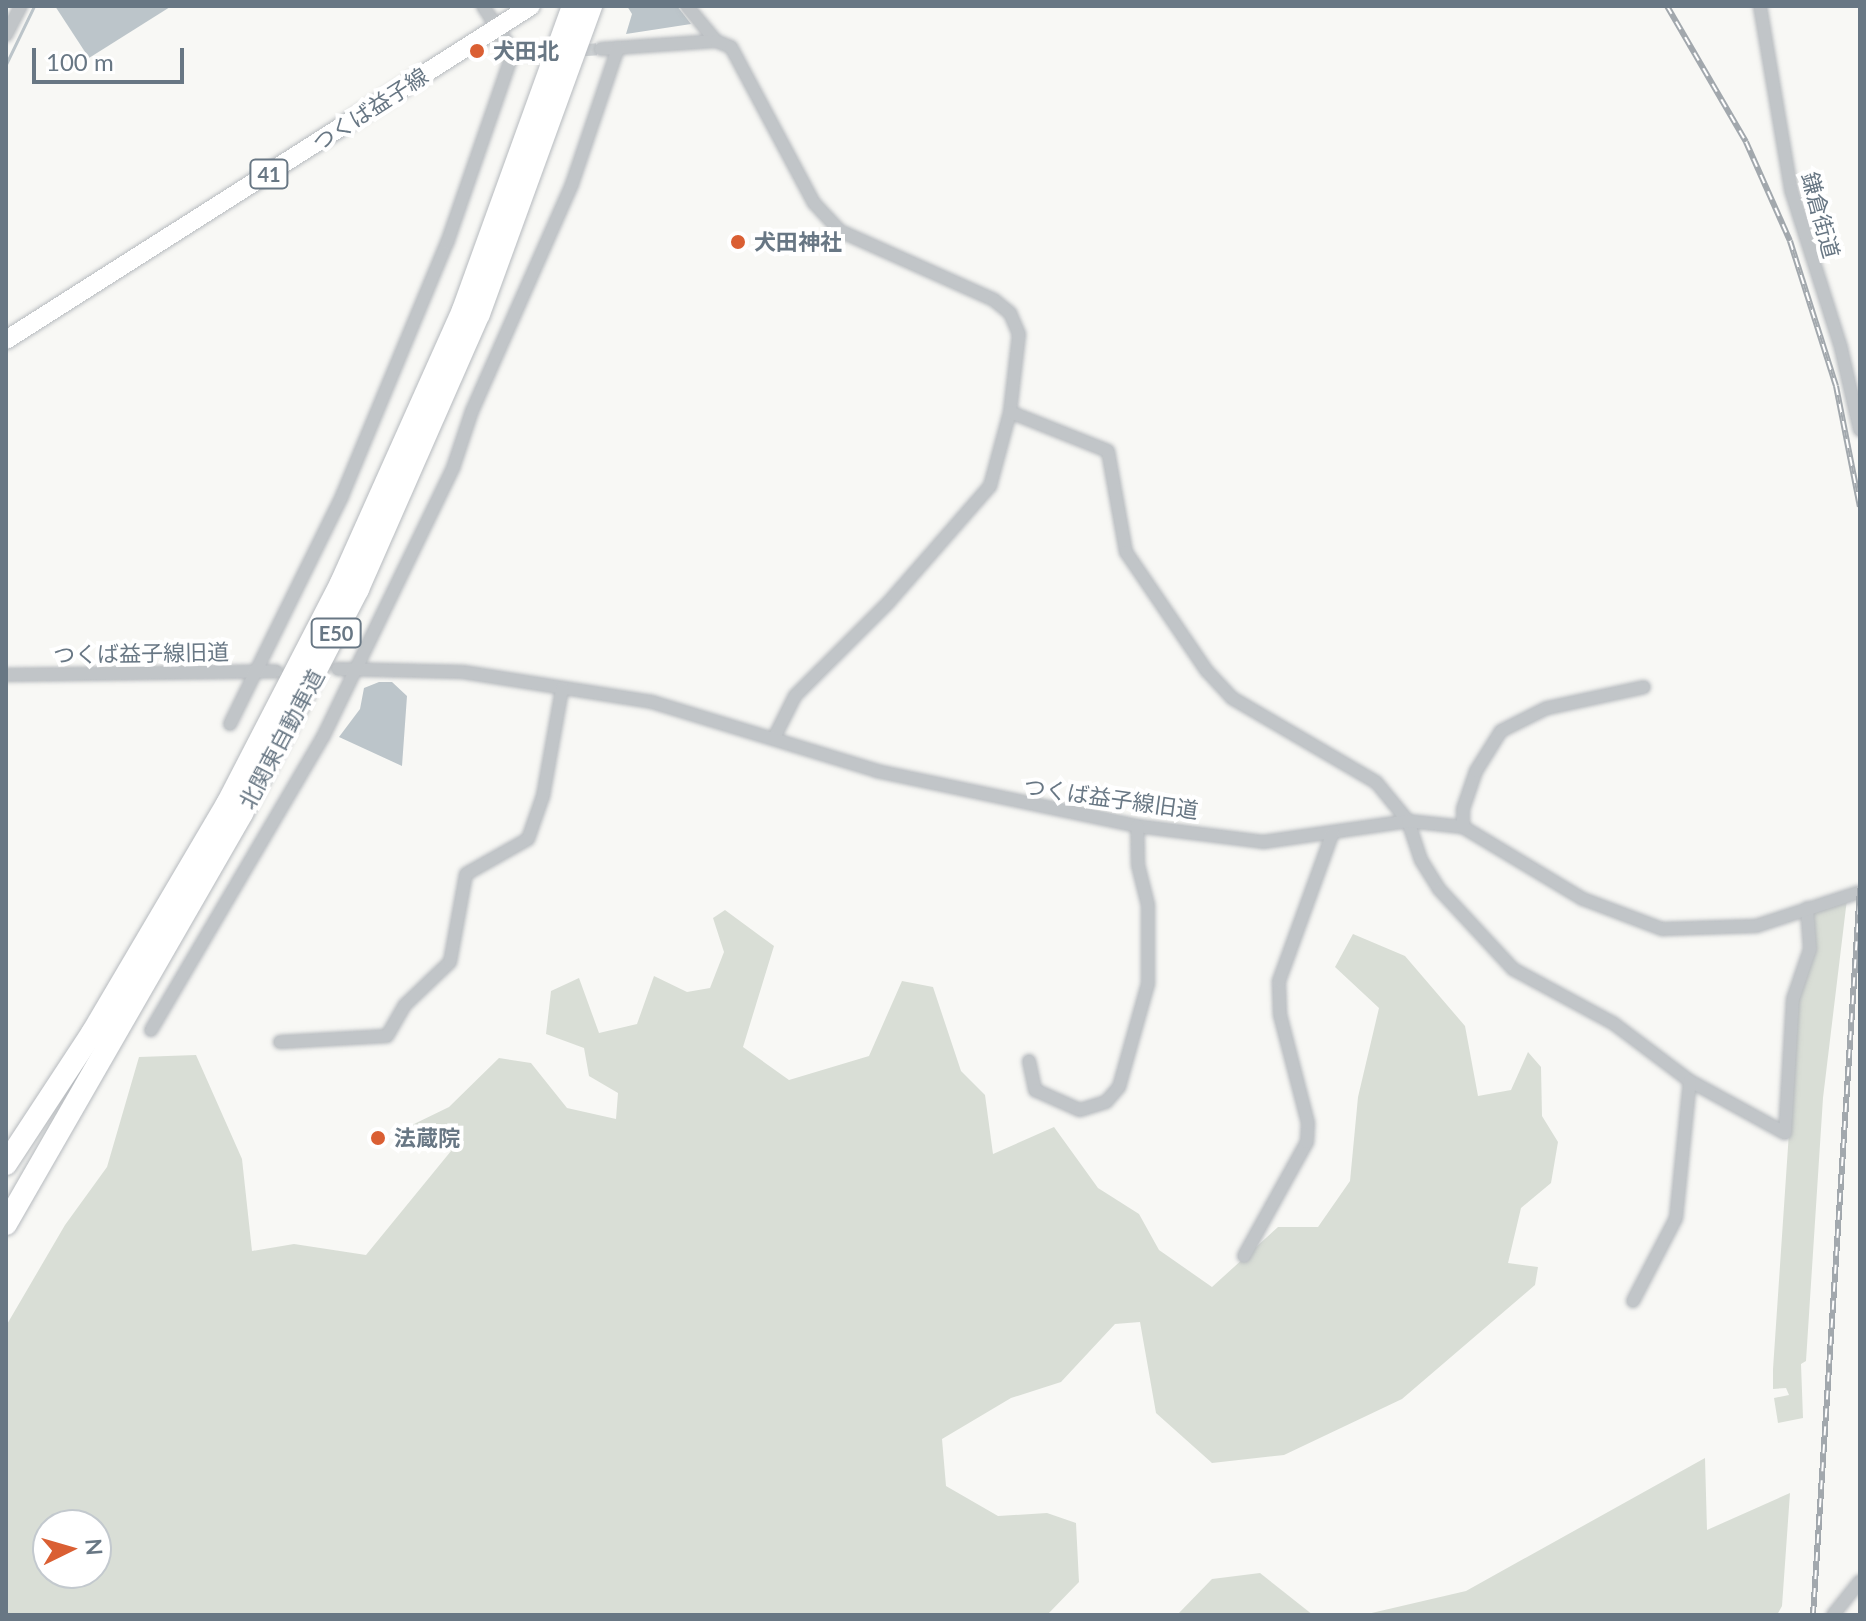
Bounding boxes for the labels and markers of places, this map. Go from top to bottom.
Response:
place label: 犬田北 [493,38,559,64]
marker: 犬田北 [468,42,486,60]
place label: 犬田神社 [754,229,842,255]
marker: 犬田神社 [729,233,747,251]
place label: 法蔵院 [394,1125,460,1151]
marker: 法蔵院 [369,1129,387,1147]

